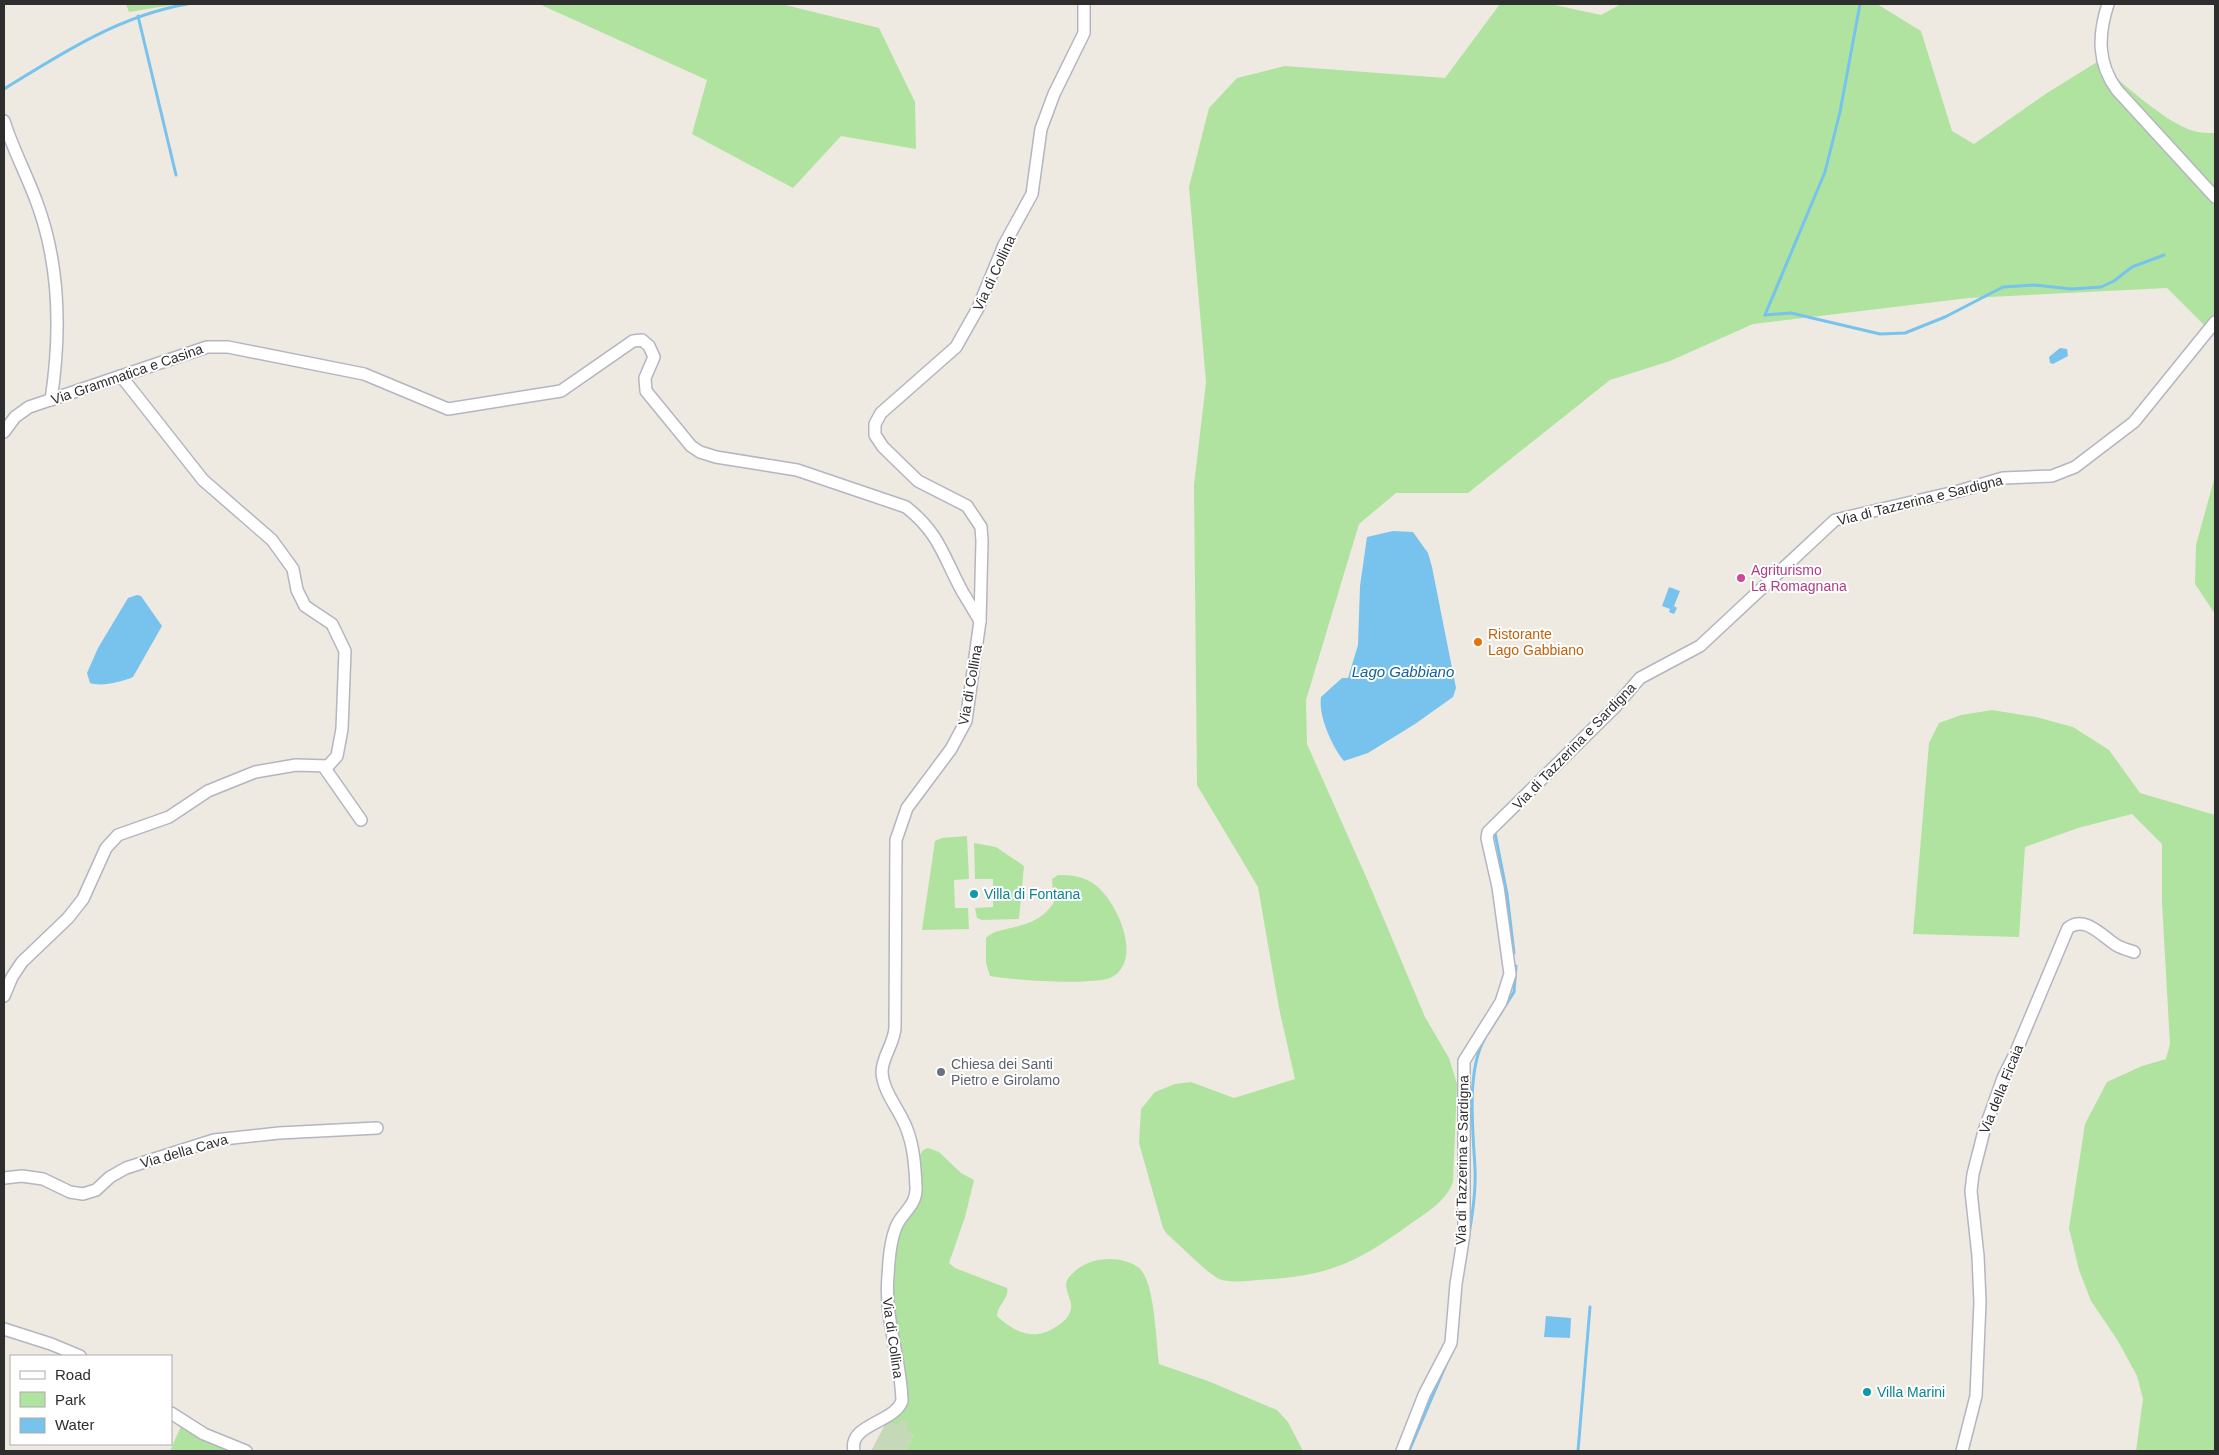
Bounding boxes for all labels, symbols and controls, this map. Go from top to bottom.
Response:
street label: Via di Collina [970,233,1019,313]
street label: Via Grammatica e Casina [49,340,205,407]
street label: Via di Tazzerina e Sardigna [1836,472,2005,528]
place label: Agriturismo La Romagnana [1751,562,1847,594]
marker: Agriturismo La Romagnana [1735,572,1747,584]
place label: Ristorante Lago Gabbiano [1488,626,1584,658]
marker: Ristorante Lago Gabbiano [1472,636,1484,648]
street label: Via di Collina [955,643,985,727]
water label: Lago Gabbiano [1352,663,1454,680]
street label: Via di Tazzerina e Sardigna [1509,679,1639,813]
place label: Villa di Fontana [984,886,1080,902]
marker: Villa di Fontana [968,888,980,900]
street label: Via della Ficaia [1976,1042,2026,1136]
place label: Chiesa dei Santi Pietro e Girolamo [951,1056,1060,1088]
marker: Chiesa dei Santi Pietro e Girolamo [935,1066,947,1078]
street label: Via di Tazzerina e Sardigna [1453,1075,1471,1245]
street label: Via della Cava [139,1131,230,1171]
street label: Via di Collina [879,1297,907,1380]
legend [10,1355,172,1445]
text: Road [55,1366,91,1383]
place label: Villa Marini [1877,1384,1945,1400]
marker: Villa Marini [1861,1386,1873,1398]
text: Park [55,1391,86,1408]
text: Water [55,1416,94,1433]

